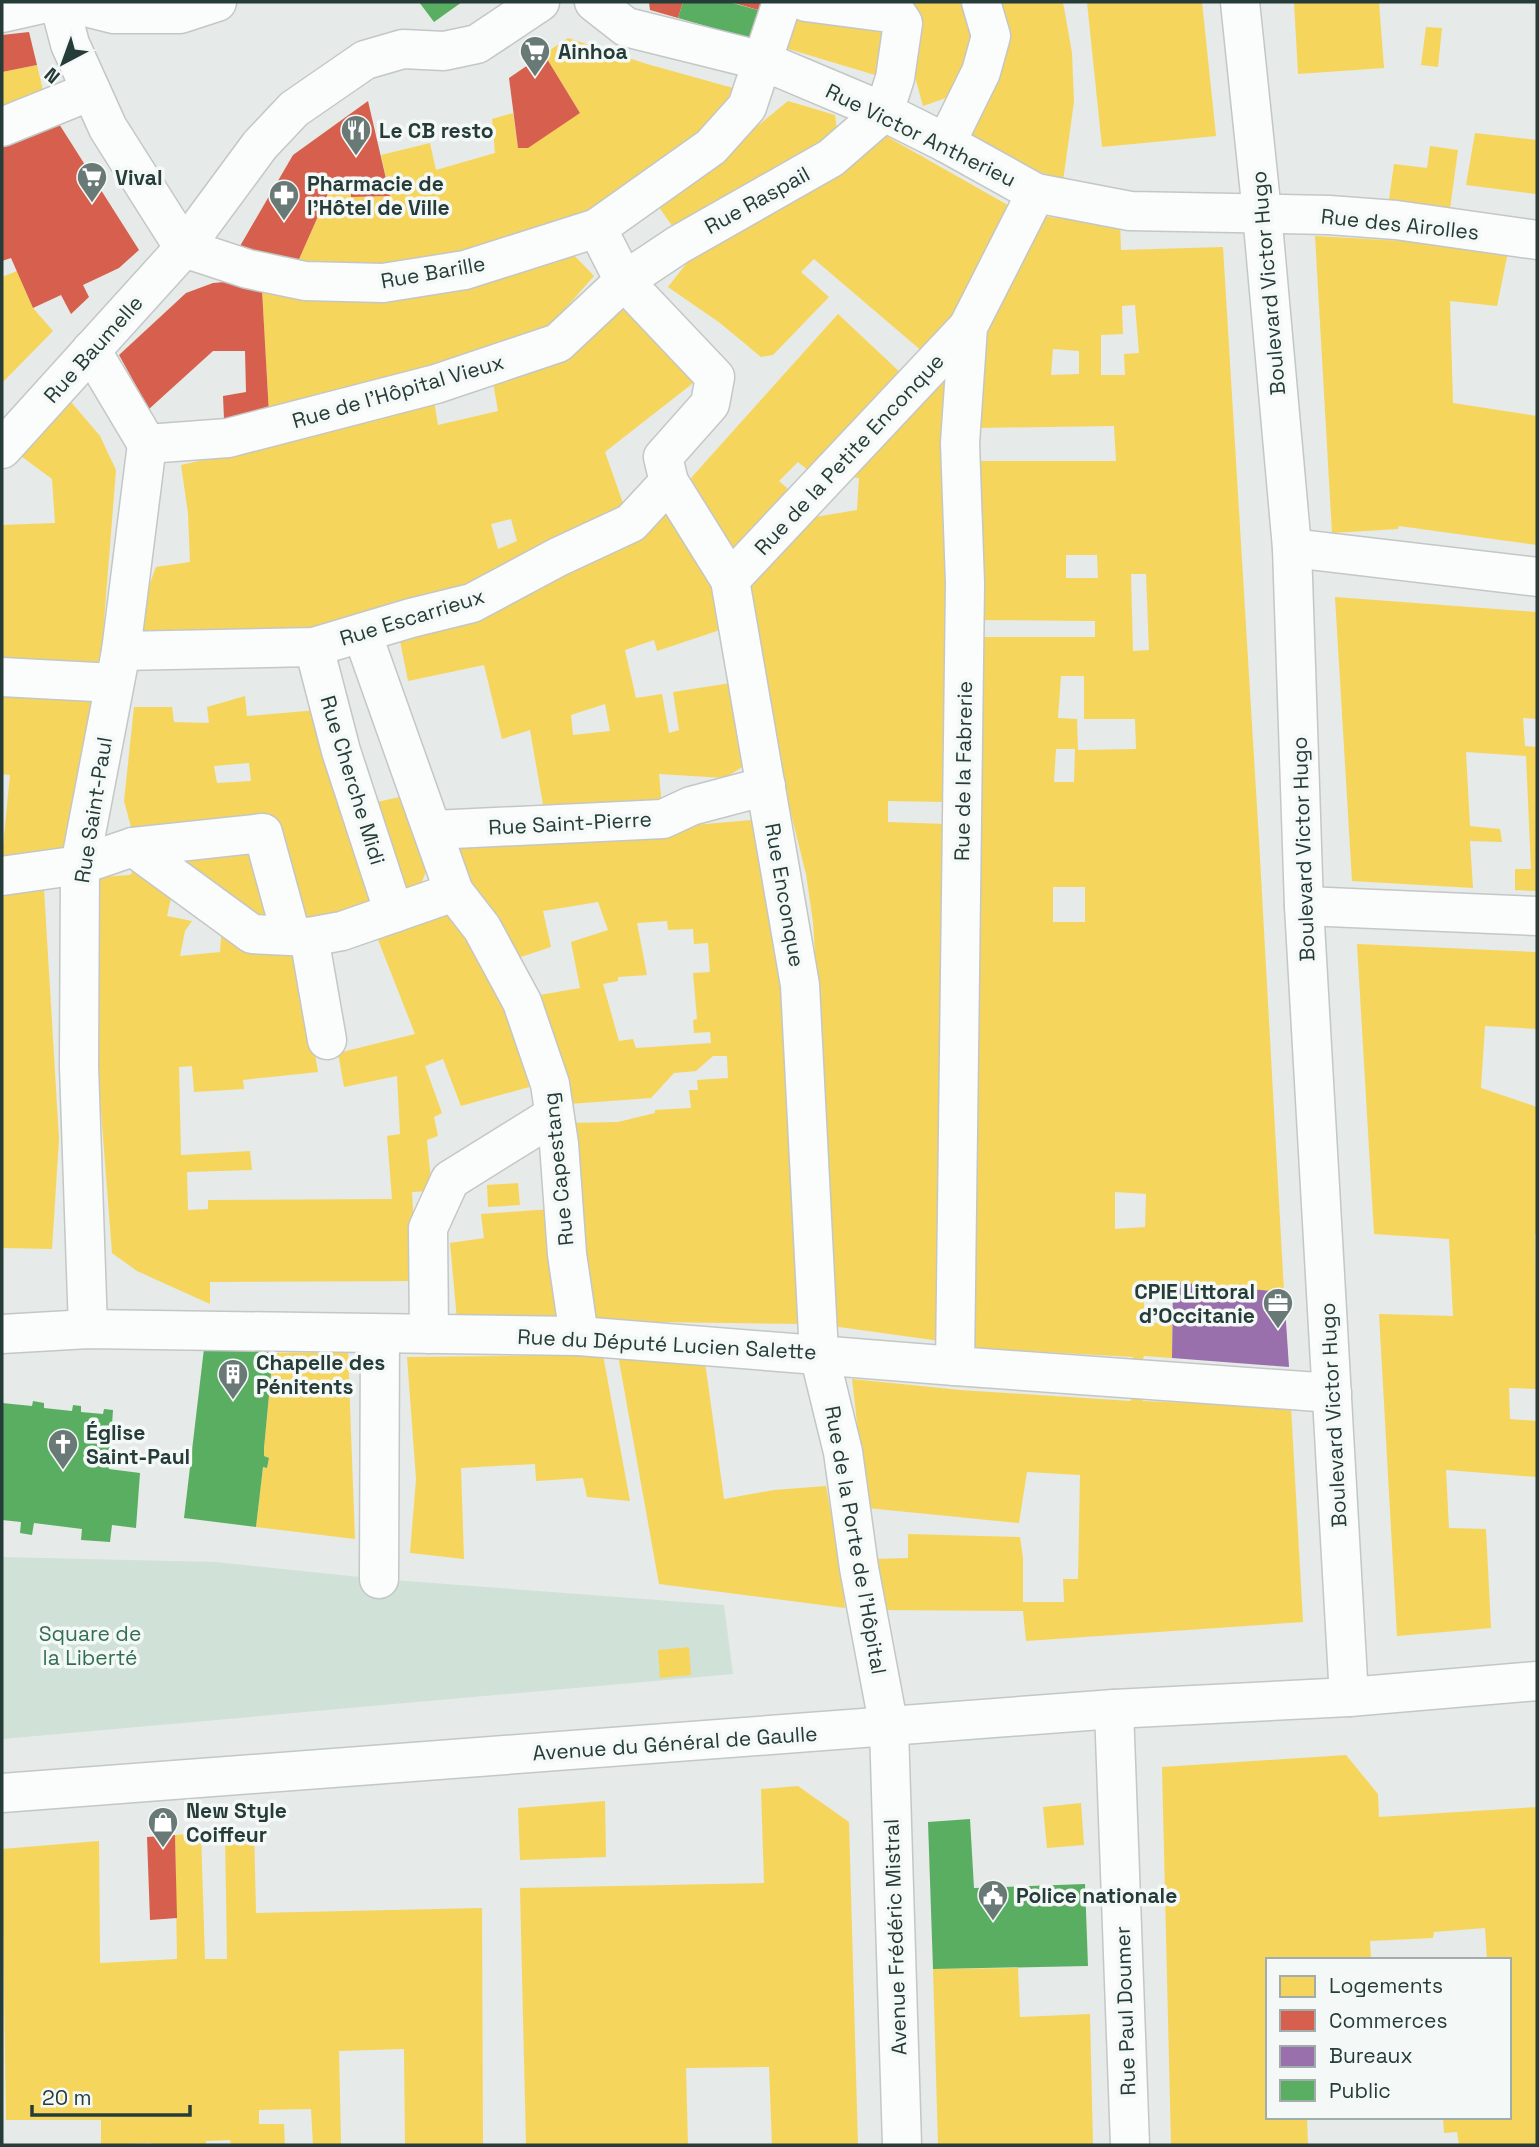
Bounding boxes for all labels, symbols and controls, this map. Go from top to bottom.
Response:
north arrow [28,28,98,98]
supermarket icon: Ainhoa [518,34,552,78]
place label: Ainhoa [558,38,628,65]
text: N [39,62,65,89]
street label: Rue Victor Antherieu [821,77,1021,193]
restaurant icon: Le CB resto [339,113,373,157]
place label: Le CB resto [379,117,494,144]
supermarket icon: Vival [75,160,109,204]
street label: Rue Raspail [700,160,814,240]
place label: Vival [115,164,163,191]
place label: Pharmacie de l'Hôtel de Ville [307,170,450,221]
street label: Boulevard Victor Hugo [1245,170,1291,396]
pharmacy icon: Pharmacie de l'Hôtel de Ville [267,178,301,222]
street label: Rue des Airolles [1320,202,1480,246]
street label: Rue Barille [379,250,487,294]
street label: Rue Baumelle [38,290,148,408]
street label: Rue de l'Hôpital Vieux [289,348,507,434]
street label: Rue de la Petite Enconque [748,348,950,560]
street label: Rue Escarrieux [336,582,488,652]
street label: Rue de la Fabrerie [948,681,978,861]
street label: Rue Cherche Midi [314,692,392,868]
street label: Rue Saint-Paul [68,735,118,885]
street label: Boulevard Victor Hugo [1286,736,1320,962]
street label: Rue Saint-Pierre [488,805,652,841]
street label: Rue Enconque [759,821,811,969]
street label: Rue Capestang [537,1091,579,1247]
place label: CPIE Littoral d'Occitanie [1134,1278,1255,1329]
office icon: CPIE Littoral d'Occitanie [1261,1286,1295,1330]
street label: Boulevard Victor Hugo [1314,1302,1352,1528]
street label: Rue du Député Lucien Salette [517,1323,817,1365]
place label: Chapelle des Pénitents [256,1349,385,1400]
building icon: Chapelle des Pénitents [216,1357,250,1401]
street label: Rue de la Porte de l'Hôpital [819,1404,893,1676]
place label: Église Saint-Paul [86,1419,190,1470]
church icon: Église Saint-Paul [46,1427,80,1471]
park label: Square de la Liberté [39,1620,141,1671]
street label: Avenue du Général de Gaulle [532,1720,818,1766]
place label: New Style Coiffeur [186,1797,287,1848]
shop icon: New Style Coiffeur [146,1805,180,1849]
street label: Avenue Frédéric Mistral [877,1818,913,2056]
public building icon: Police nationale [976,1878,1010,1922]
place label: Police nationale [1016,1882,1177,1909]
street label: Rue Paul Doumer [1109,1926,1141,2096]
legend [1266,1958,1511,2119]
text: Logements [1329,1972,1443,1999]
text: Commerces [1329,2007,1448,2034]
text: Bureaux [1329,2042,1413,2069]
scale bar [32,2074,189,2118]
text: Public [1329,2077,1391,2104]
text: 20 m [42,2084,92,2111]

